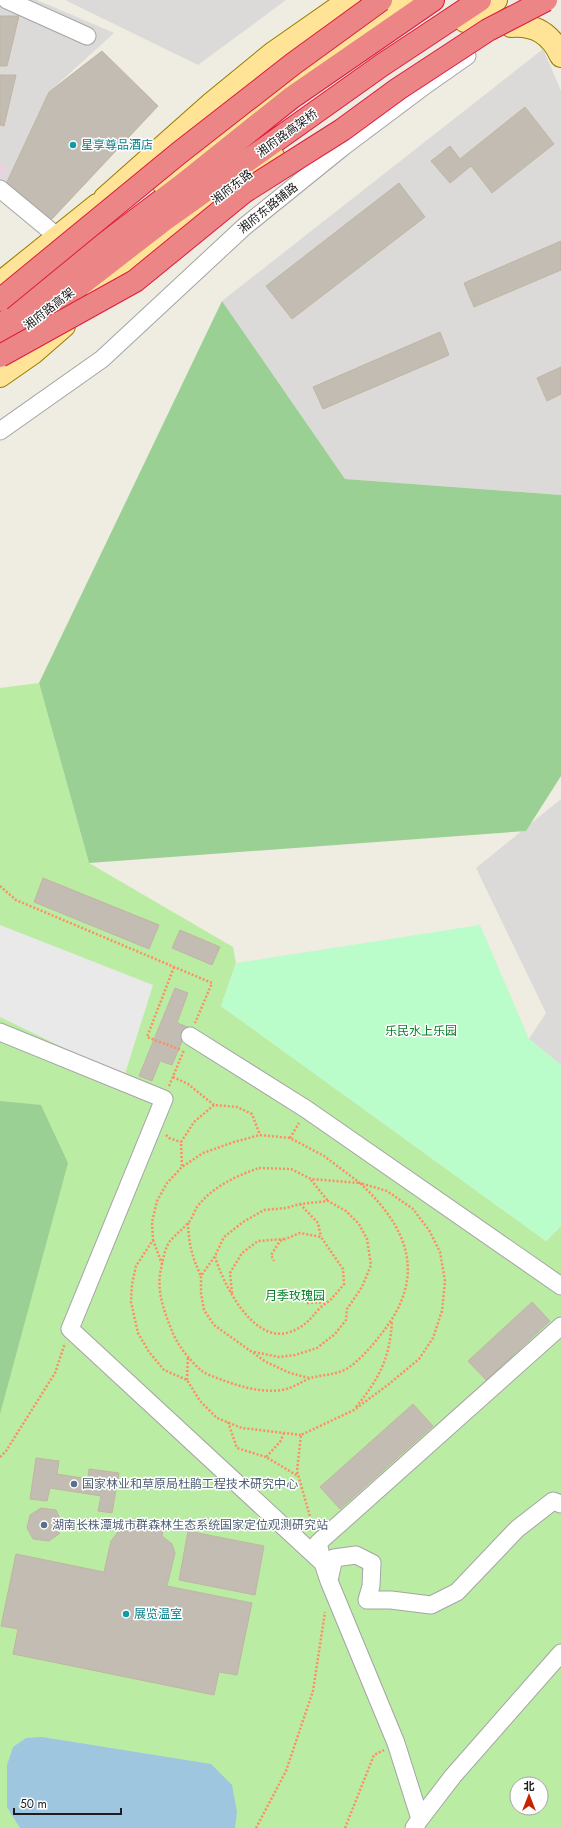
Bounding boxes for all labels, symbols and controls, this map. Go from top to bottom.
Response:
street label: 湘府路高架桥 [253,105,321,161]
place label: 星享尊品酒店 [81,136,153,154]
marker: 星享尊品酒店 [68,140,78,150]
street label: 湘府东路 [208,165,256,209]
street label: 湘府东路辅路 [234,178,302,238]
street label: 湘府路高架 [20,283,78,335]
park label: 乐民水上乐园 [385,1022,457,1040]
park label: 月季玫瑰园 [265,1287,325,1305]
place label: 国家林业和草原局杜鹃工程技术研究中心 [82,1475,298,1493]
marker: 国家林业和草原局杜鹃工程技术研究中心 [69,1479,79,1489]
place label: 湖南长株潭城市群森林生态系统国家定位观测研究站 [52,1516,328,1534]
marker: 湖南长株潭城市群森林生态系统国家定位观测研究站 [39,1520,49,1530]
place label: 展览温室 [134,1605,182,1623]
marker: 展览温室 [121,1609,131,1619]
north arrow [509,1776,549,1816]
text: 北 [524,1778,535,1794]
scale bar [14,1790,121,1816]
text: 50 m [20,1795,47,1813]

